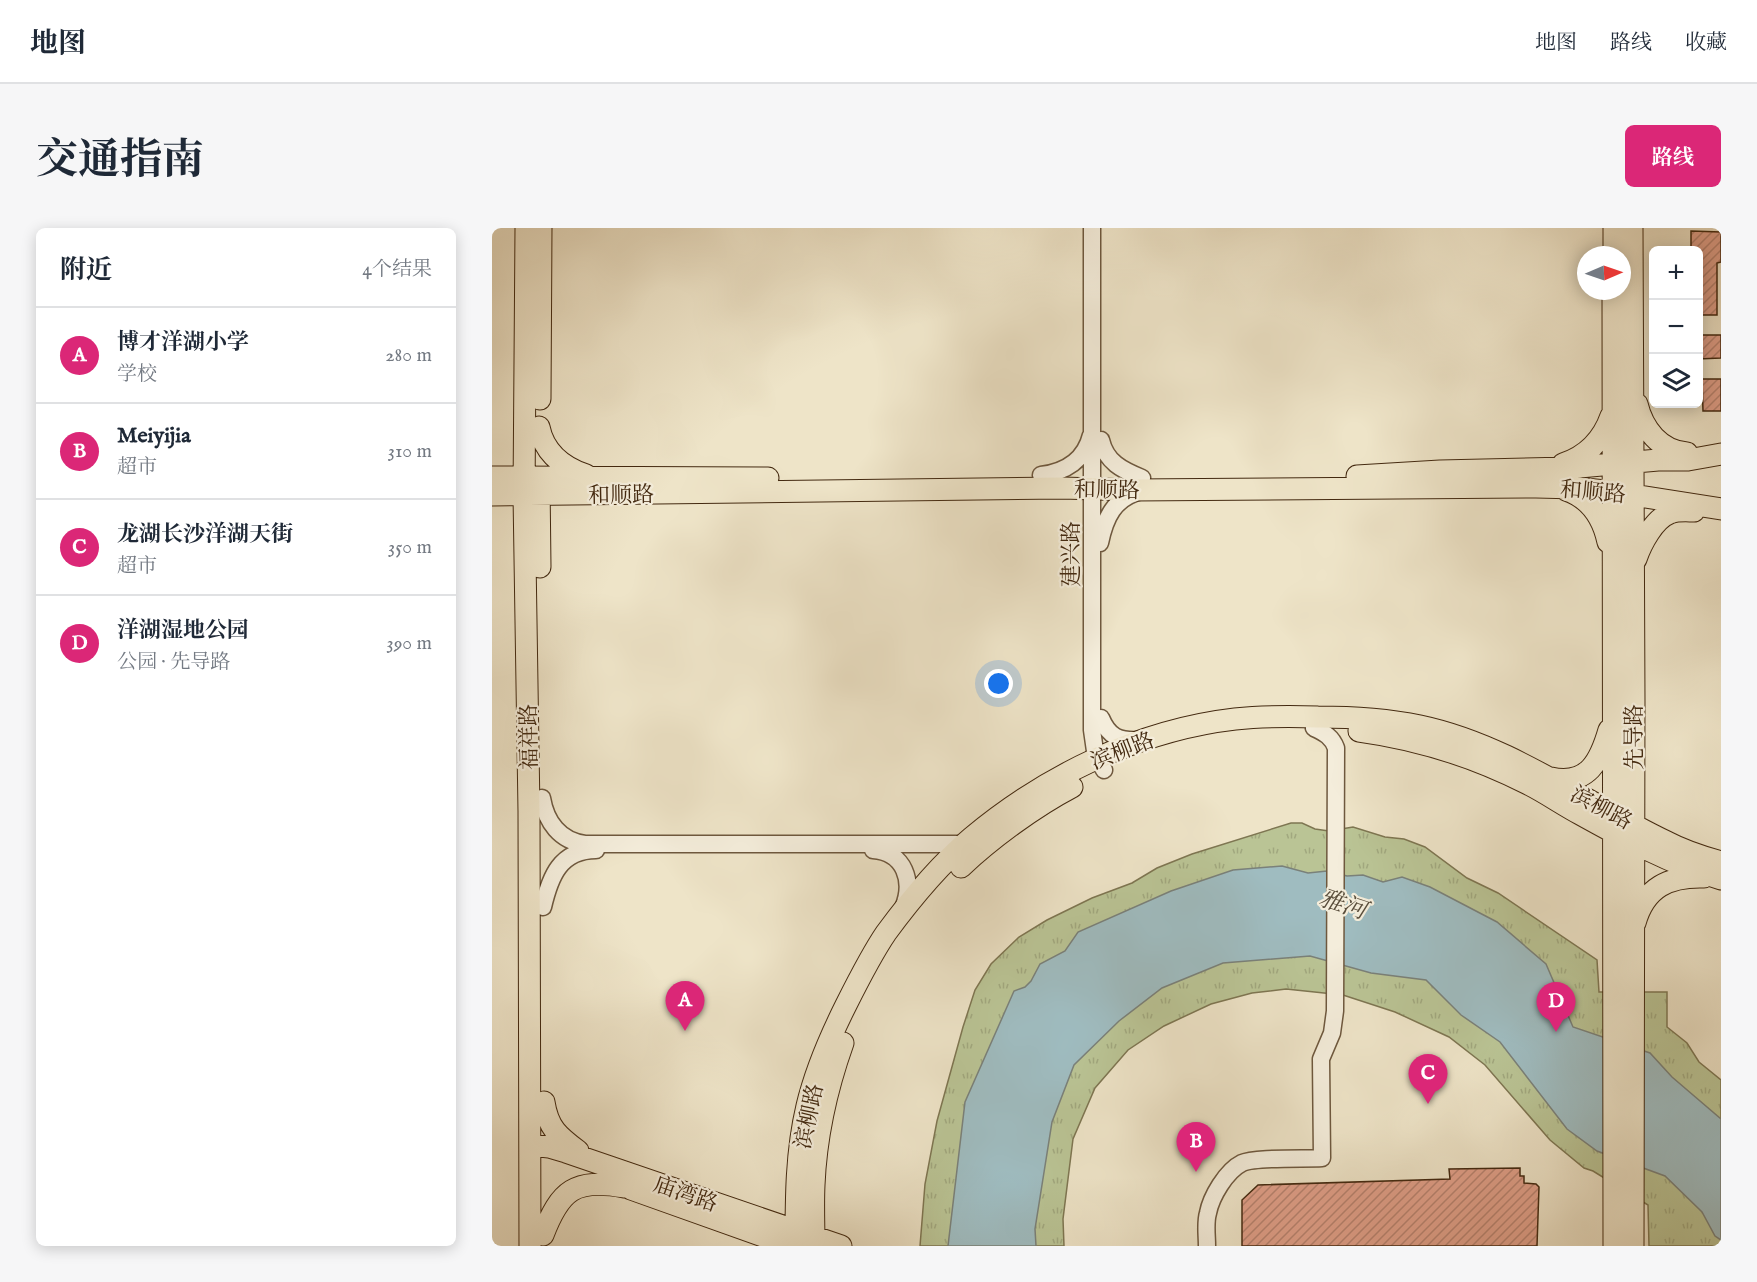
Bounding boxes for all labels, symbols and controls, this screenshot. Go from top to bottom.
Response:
text: 地图 [30,27,86,62]
text: 地图 [1535,30,1577,57]
text: 路线 [1610,30,1652,57]
text: 收藏 [1685,30,1727,57]
button: 路线 [1625,125,1721,187]
text: 交通指南 [36,135,204,188]
north arrow [1577,246,1631,300]
map controls [1649,246,1703,408]
button: + [1649,246,1703,300]
text: 附近 [60,254,112,287]
text: 4个结果 [362,257,432,282]
button: − [1649,300,1703,354]
text: 博才洋湖小学 [117,329,249,357]
text: A [73,343,86,368]
text: 280 m [385,343,432,368]
button: layers [1649,354,1703,408]
text: 学校 [117,362,157,387]
text: Meiyijia [117,422,191,450]
text: B [73,439,86,464]
text: 310 m [388,439,432,464]
text: 超市 [117,455,157,480]
street label: 和顺路 [1074,476,1140,506]
street label: 和顺路 [1559,476,1627,510]
street label: 和顺路 [588,481,654,511]
text: 龙湖长沙洋湖天街 [117,521,293,549]
street label: 建兴路 [1058,521,1086,587]
text: C [72,535,87,560]
text: 350 m [388,535,432,560]
text: 超市 [117,554,157,579]
text: 洋湖湿地公园 [117,617,249,645]
text: D [71,631,88,656]
text: 390 m [386,631,432,656]
text: 公园 · 先导路 [117,650,230,675]
your location [984,669,1013,698]
street label: 福祥路 [515,704,545,770]
street label: 先导路 [1621,704,1649,770]
street label: 滨柳路 [1087,727,1159,777]
street label: 滨柳路 [1565,781,1637,837]
water label: 雅河 [1315,883,1374,929]
pin: A [666,982,704,1031]
pin: D [1536,982,1576,1032]
pin: C [1408,1054,1448,1104]
street label: 滨柳路 [789,1081,831,1152]
pin: B [1176,1122,1216,1172]
street label: 庙湾路 [650,1171,721,1219]

